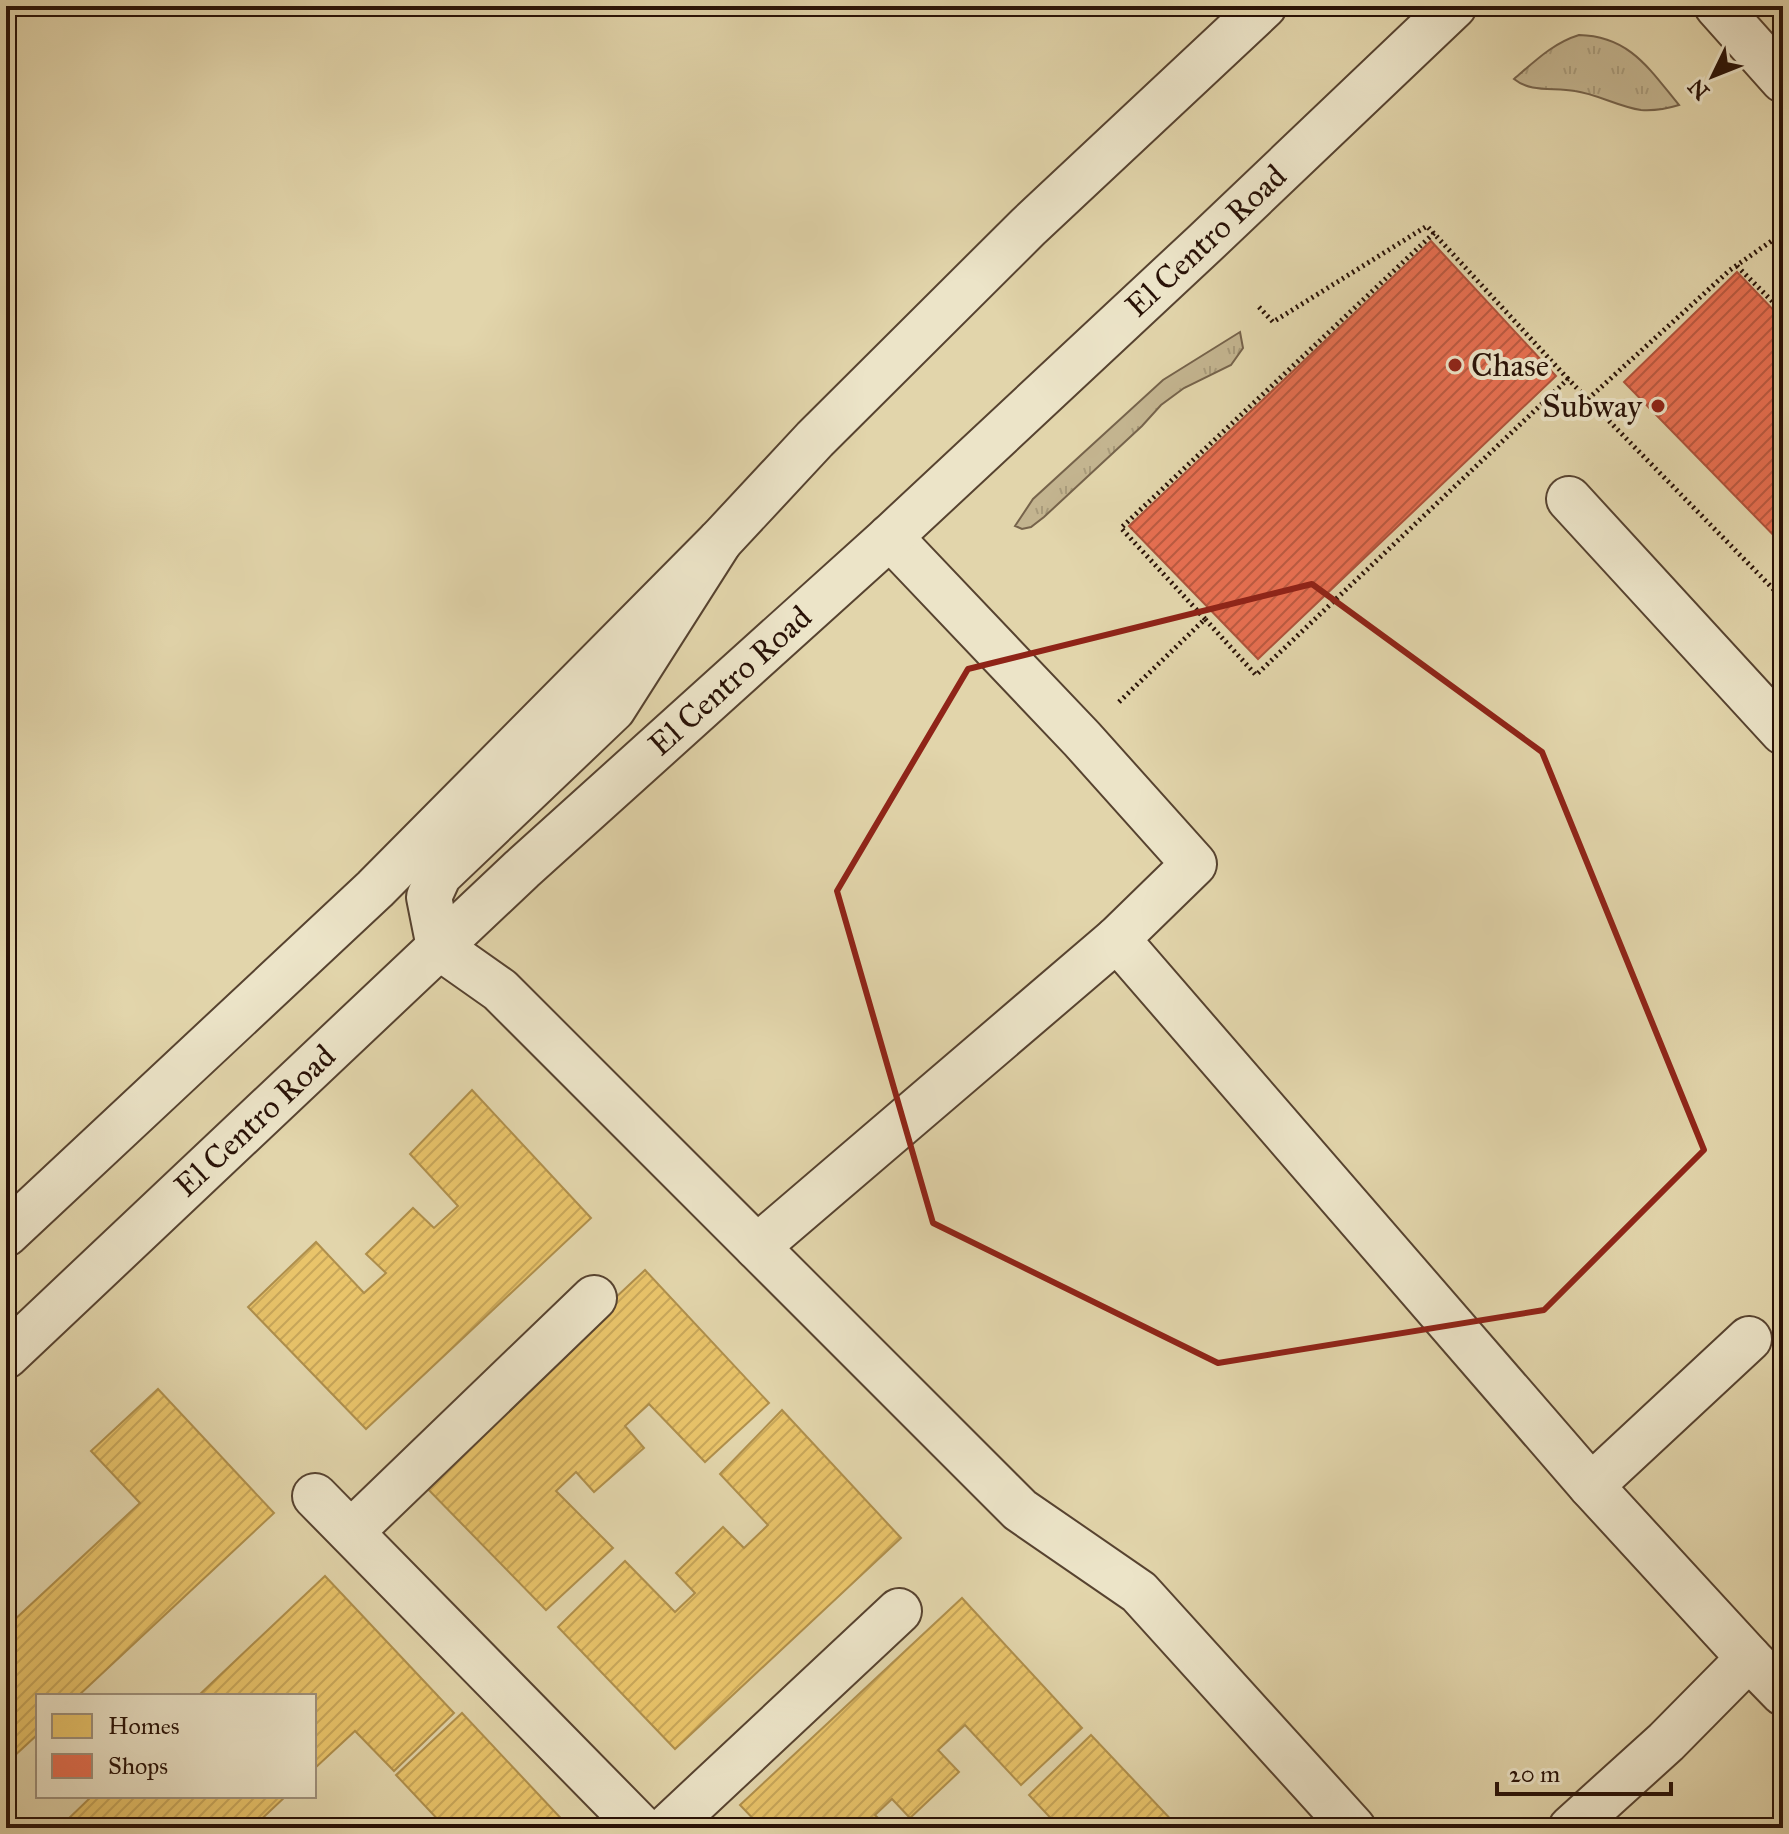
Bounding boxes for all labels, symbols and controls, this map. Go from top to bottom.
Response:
north arrow [1673,36,1753,116]
text: N [1682,73,1715,105]
street label: El Centro Road [1118,157,1294,325]
place label: Chase [1471,346,1549,385]
marker: Chase [1446,356,1464,374]
place label: Subway [1542,387,1643,426]
marker: Subway [1649,397,1667,415]
street label: El Centro Road [641,598,819,764]
street label: El Centro Road [167,1037,343,1205]
legend [36,1694,316,1798]
text: Homes [108,1711,180,1741]
scale bar [1497,1746,1671,1796]
text: Shops [108,1751,168,1781]
text: 20 m [1509,1759,1560,1789]

